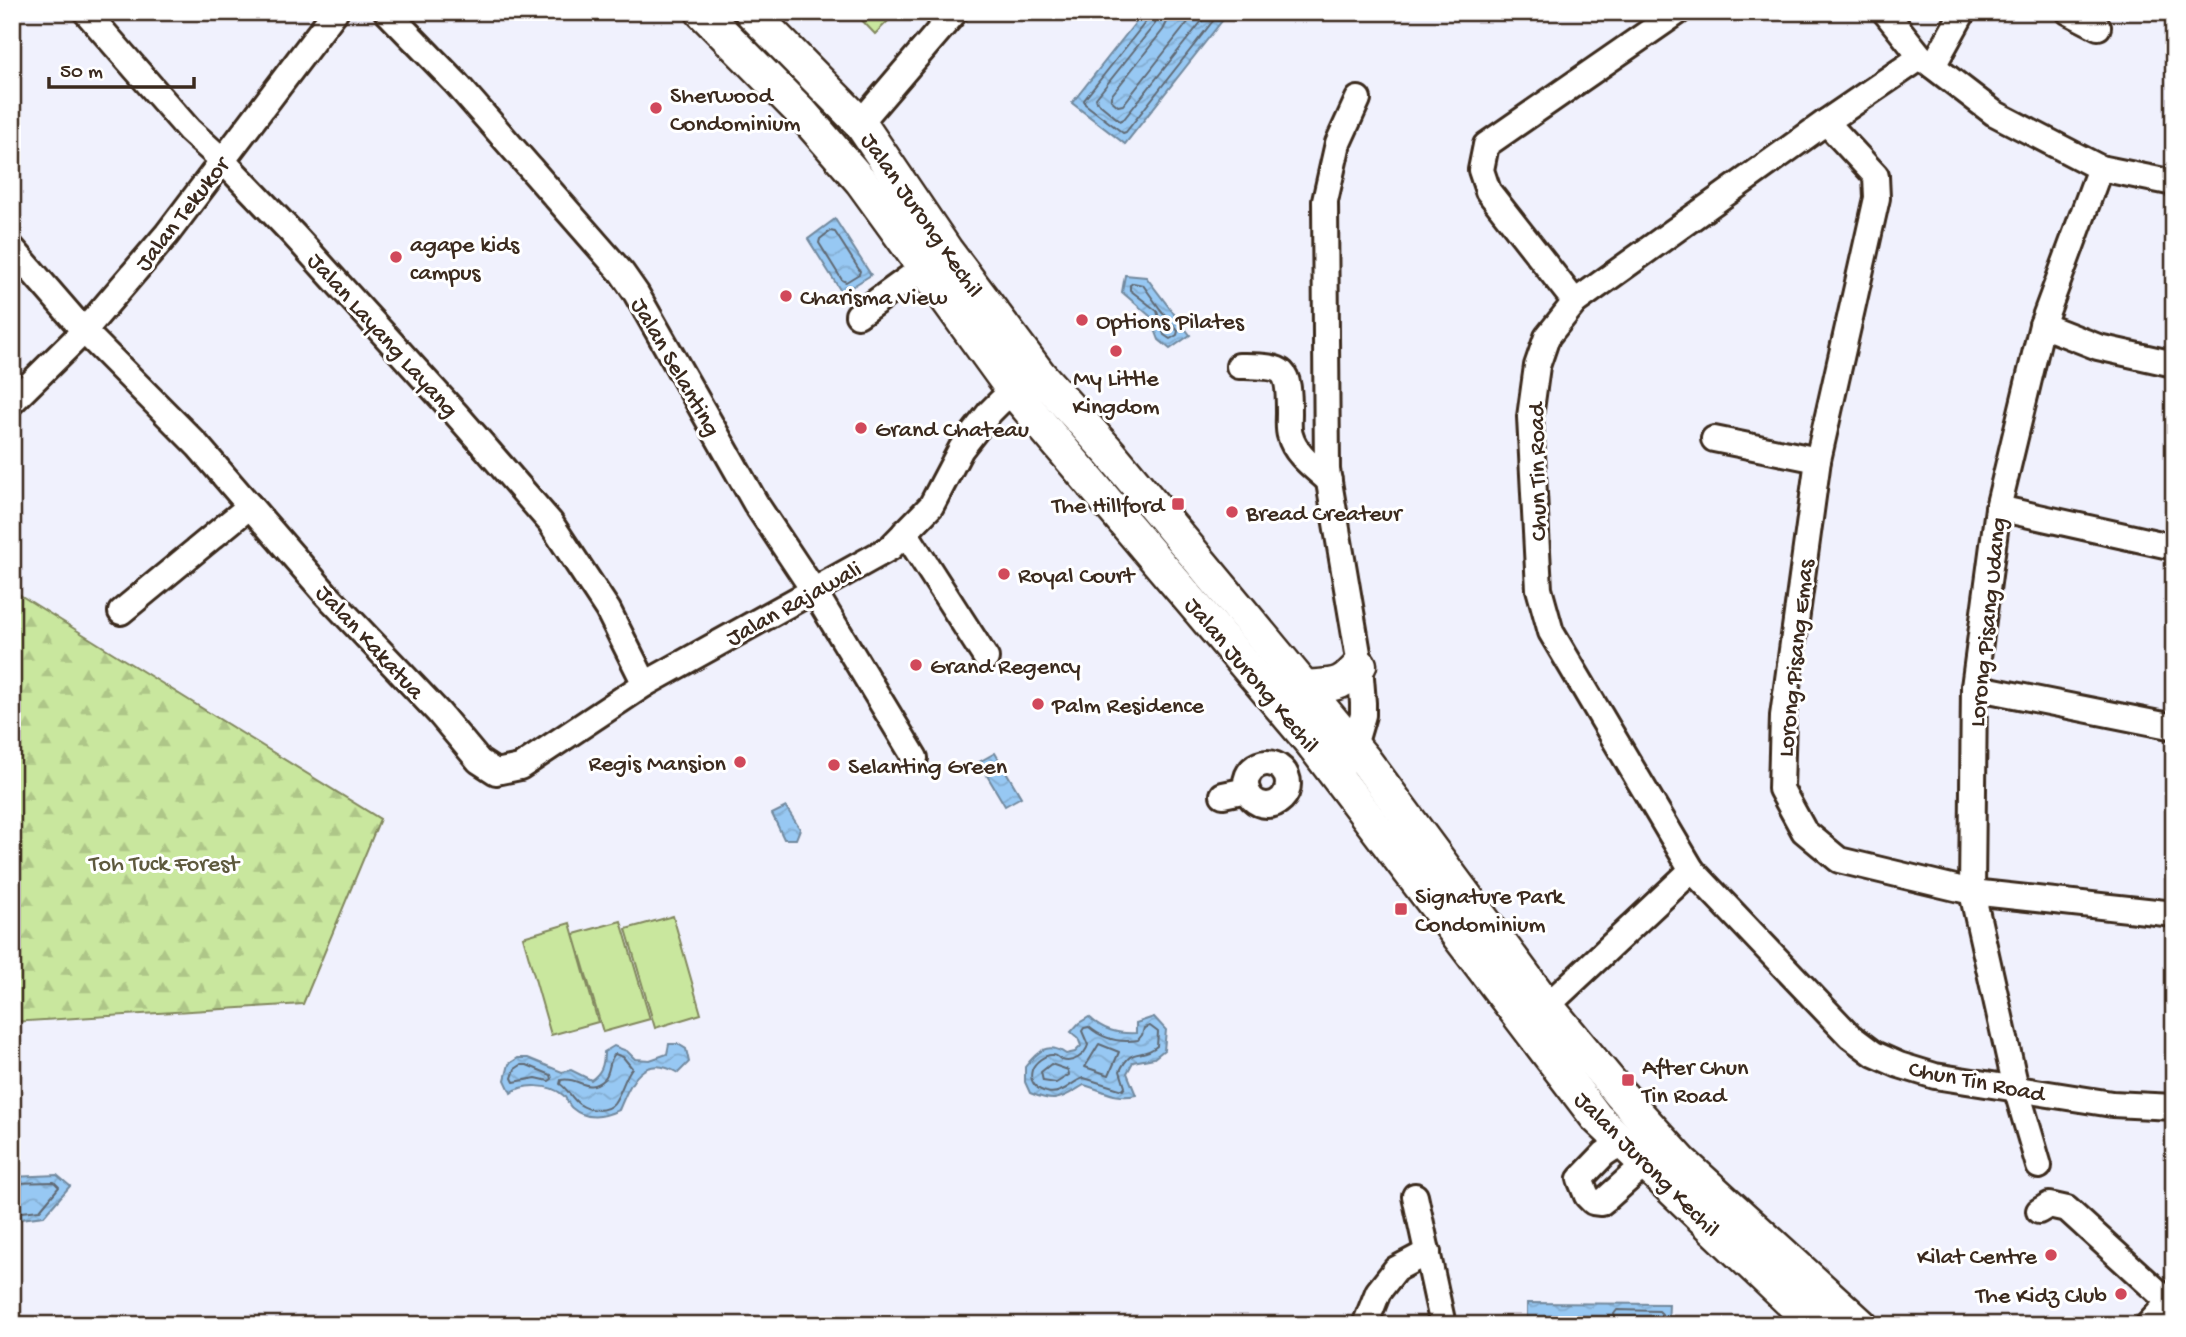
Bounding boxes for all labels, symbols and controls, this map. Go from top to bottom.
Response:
scale bar [49,46,194,90]
text: 50 m [60,61,103,86]
place label: Sherwood Condominium [670,83,801,140]
marker: Sherwood Condominium [648,100,664,116]
street label: Jalan Jurong Kechil [852,128,988,304]
street label: Jalan Tekukor [130,150,239,278]
place label: agape kids campus [410,232,520,289]
street label: Jalan Layang Layang [300,248,463,425]
marker: agape kids campus [388,249,404,265]
place label: Charisma View [800,285,948,314]
marker: Charisma View [778,288,794,304]
street label: Jalan Selanting [623,293,725,442]
place label: Options Pilates [1096,309,1245,338]
marker: Options Pilates [1074,312,1090,328]
marker: My Little Kingdom [1108,343,1124,359]
place label: My Little Kingdom [1072,366,1160,423]
street label: Chun Tin Road [1524,401,1555,541]
place label: Grand Chateau [875,417,1029,446]
marker: Grand Chateau [853,420,869,436]
place label: The Hillford [1050,493,1166,522]
marker: The Hillford [1170,496,1186,512]
place label: Bread Createur [1245,501,1404,530]
marker: Bread Createur [1224,504,1240,520]
street label: Lorong Pisang Udang [1964,516,2015,729]
street label: Jalan Rajawali [722,556,867,654]
street label: Lorong Pisang Emas [1773,557,1822,759]
place label: Royal Court [1018,563,1136,592]
marker: Royal Court [996,566,1012,582]
street label: Jalan Kakatua [308,580,430,707]
street label: Jalan Jurong Kechil [1177,592,1324,760]
place label: Grand Regency [930,654,1081,683]
marker: Grand Regency [908,657,924,673]
place label: Palm Residence [1051,693,1205,722]
marker: Palm Residence [1030,696,1046,712]
place label: Regis Mansion [588,751,727,780]
marker: Regis Mansion [732,754,748,770]
place label: Selanting Green [848,754,1008,783]
marker: Selanting Green [826,757,842,773]
park label: Toh Tuck Forest [87,851,241,880]
place label: Signature Park Condominium [1415,884,1565,941]
marker: Signature Park Condominium [1393,901,1409,917]
place label: After Chun Tin Road [1640,1055,1749,1112]
street label: Chun Tin Road [1906,1056,2049,1111]
marker: After Chun Tin Road [1620,1072,1636,1088]
street label: Jalan Jurong Kechil [1566,1086,1725,1245]
place label: Kilat Centre [1917,1244,2038,1273]
marker: Kilat Centre [2043,1247,2059,1263]
place label: The Kidz Club [1974,1283,2107,1312]
marker: The Kidz Club [2113,1286,2129,1302]

